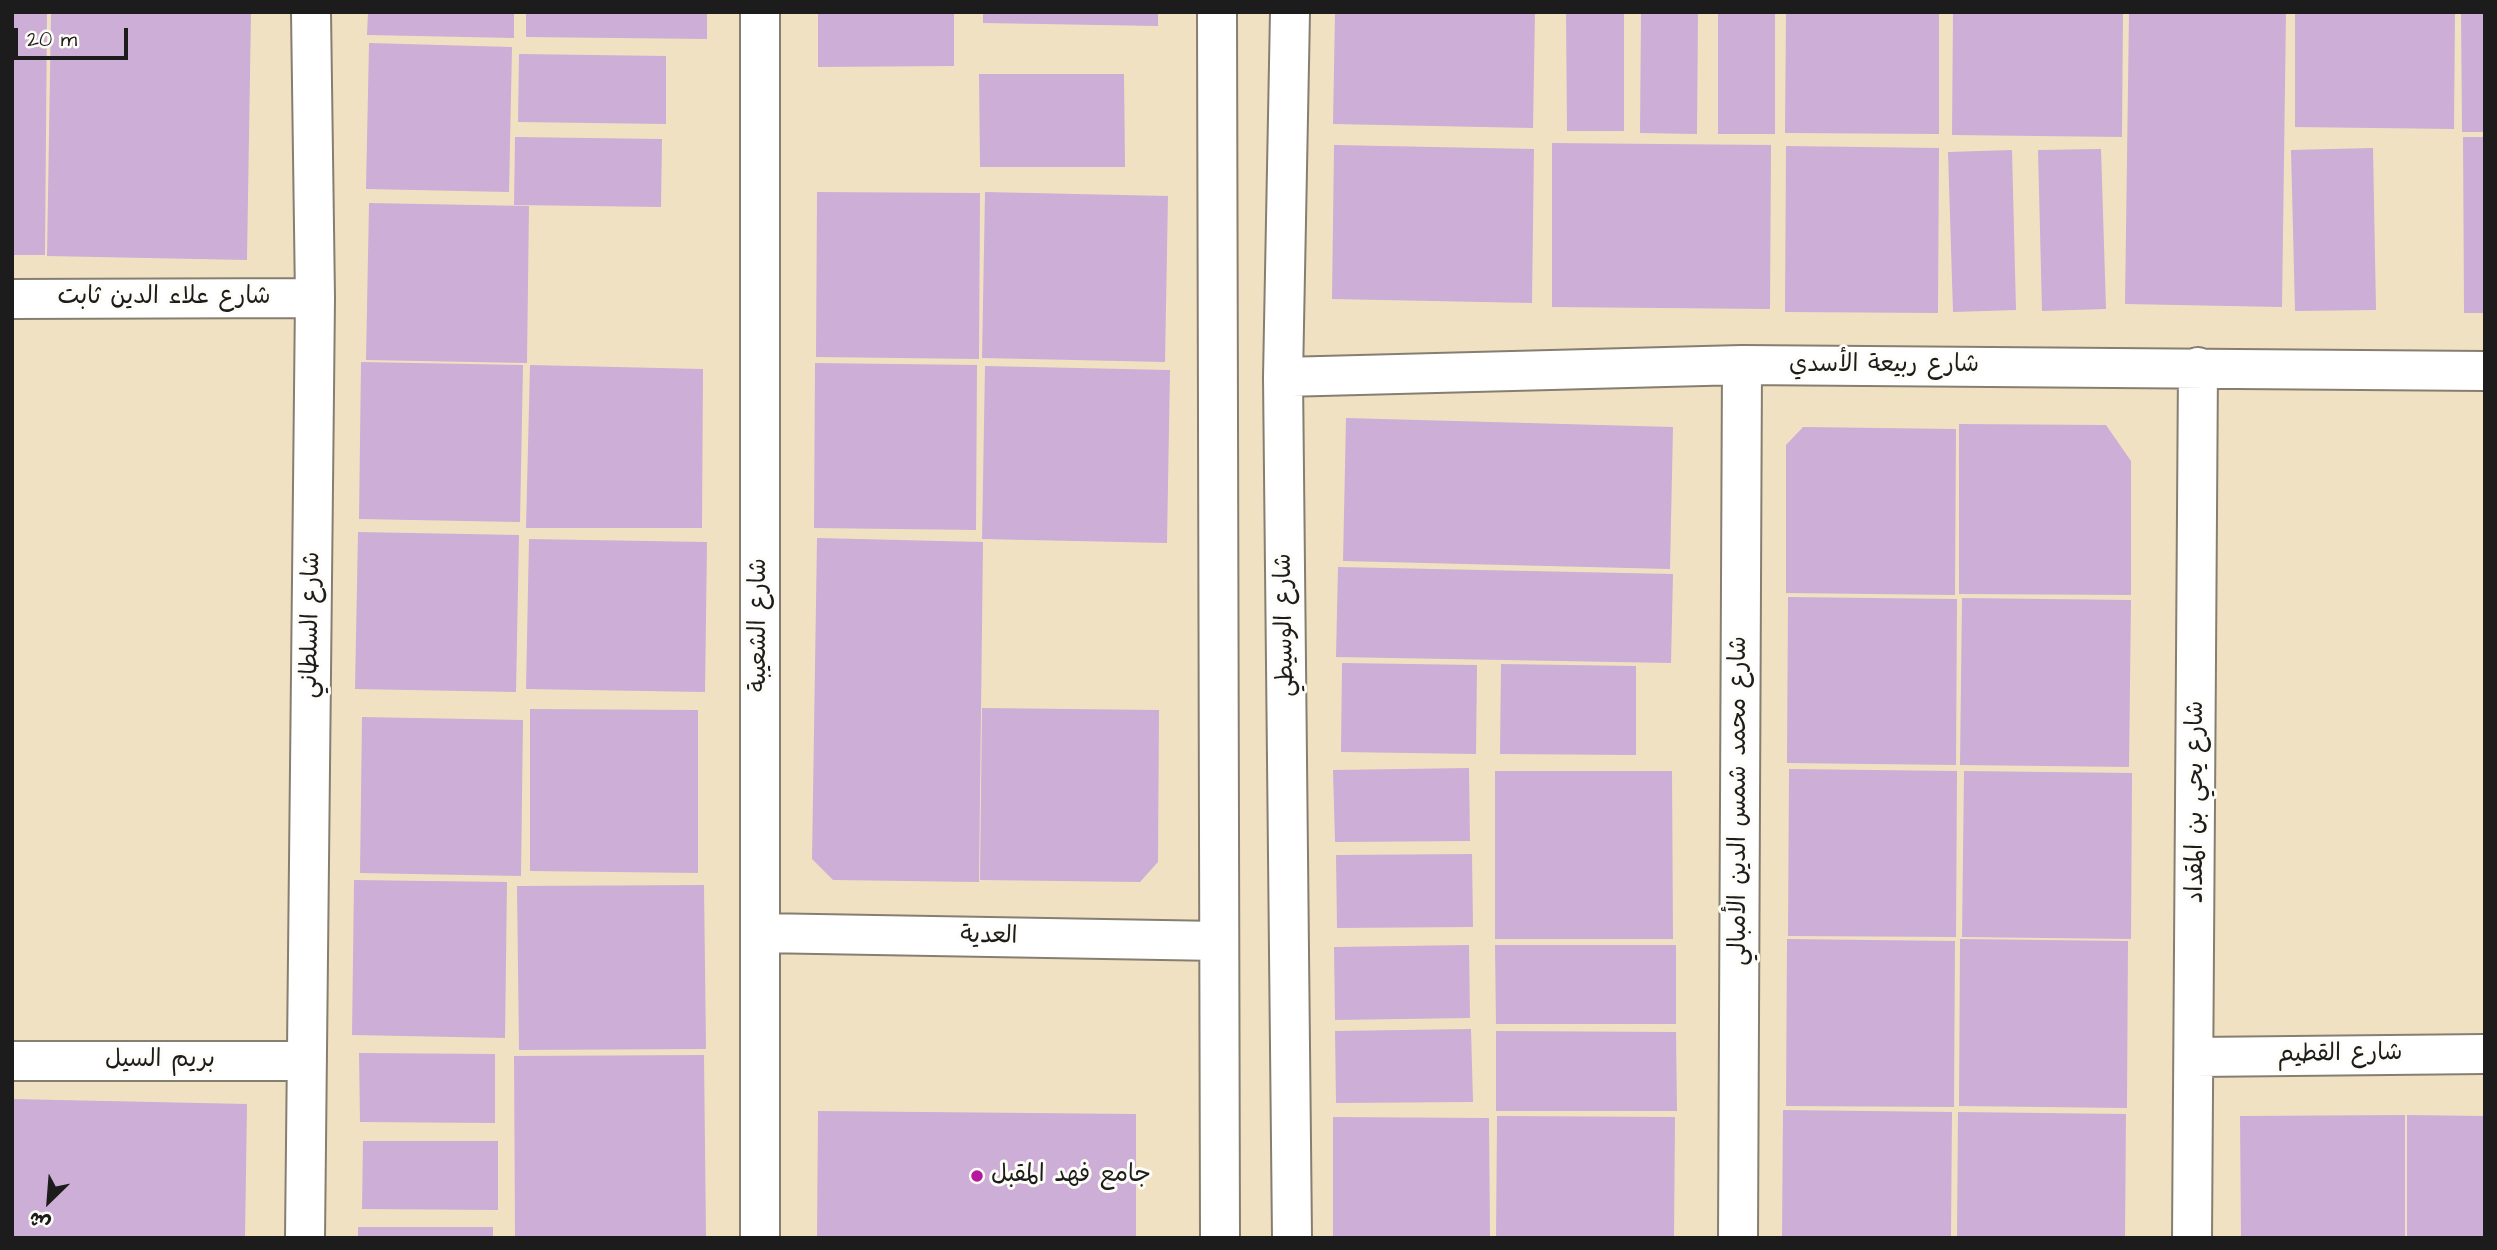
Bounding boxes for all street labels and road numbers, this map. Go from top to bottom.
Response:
street label: شارع علاء الدين ثابت [58,284,270,312]
street label: شارع ربيعة الأسدي [1789,352,1979,380]
street label: شارع السلطاني [296,551,328,699]
street label: شارع الوسيطي [1270,553,1302,697]
street label: شارع الشعيبة [746,558,774,692]
street label: شارع محمد شمس الدين الأمبالي [1726,636,1754,966]
street label: شارع يحي بن المقداد [2183,701,2211,903]
street label: العدية [960,922,1018,952]
street label: شارع القطيم [2277,1040,2403,1070]
street label: بريم السيل [105,1047,215,1075]

